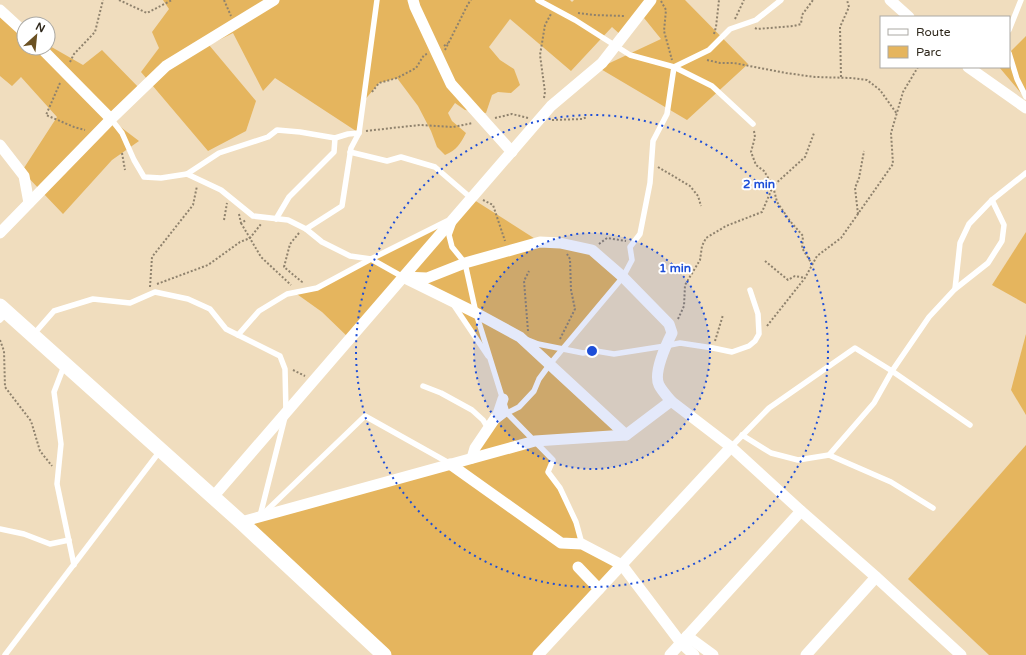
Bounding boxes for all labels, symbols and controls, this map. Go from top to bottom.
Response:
north arrow [16,16,56,56]
legend [880,16,1010,68]
text: N [33,20,47,35]
text: Route [916,25,951,39]
text: Parc [916,45,941,59]
text: 2 min [743,177,775,191]
text: 1 min [659,261,691,275]
centre of rings [585,344,599,358]

